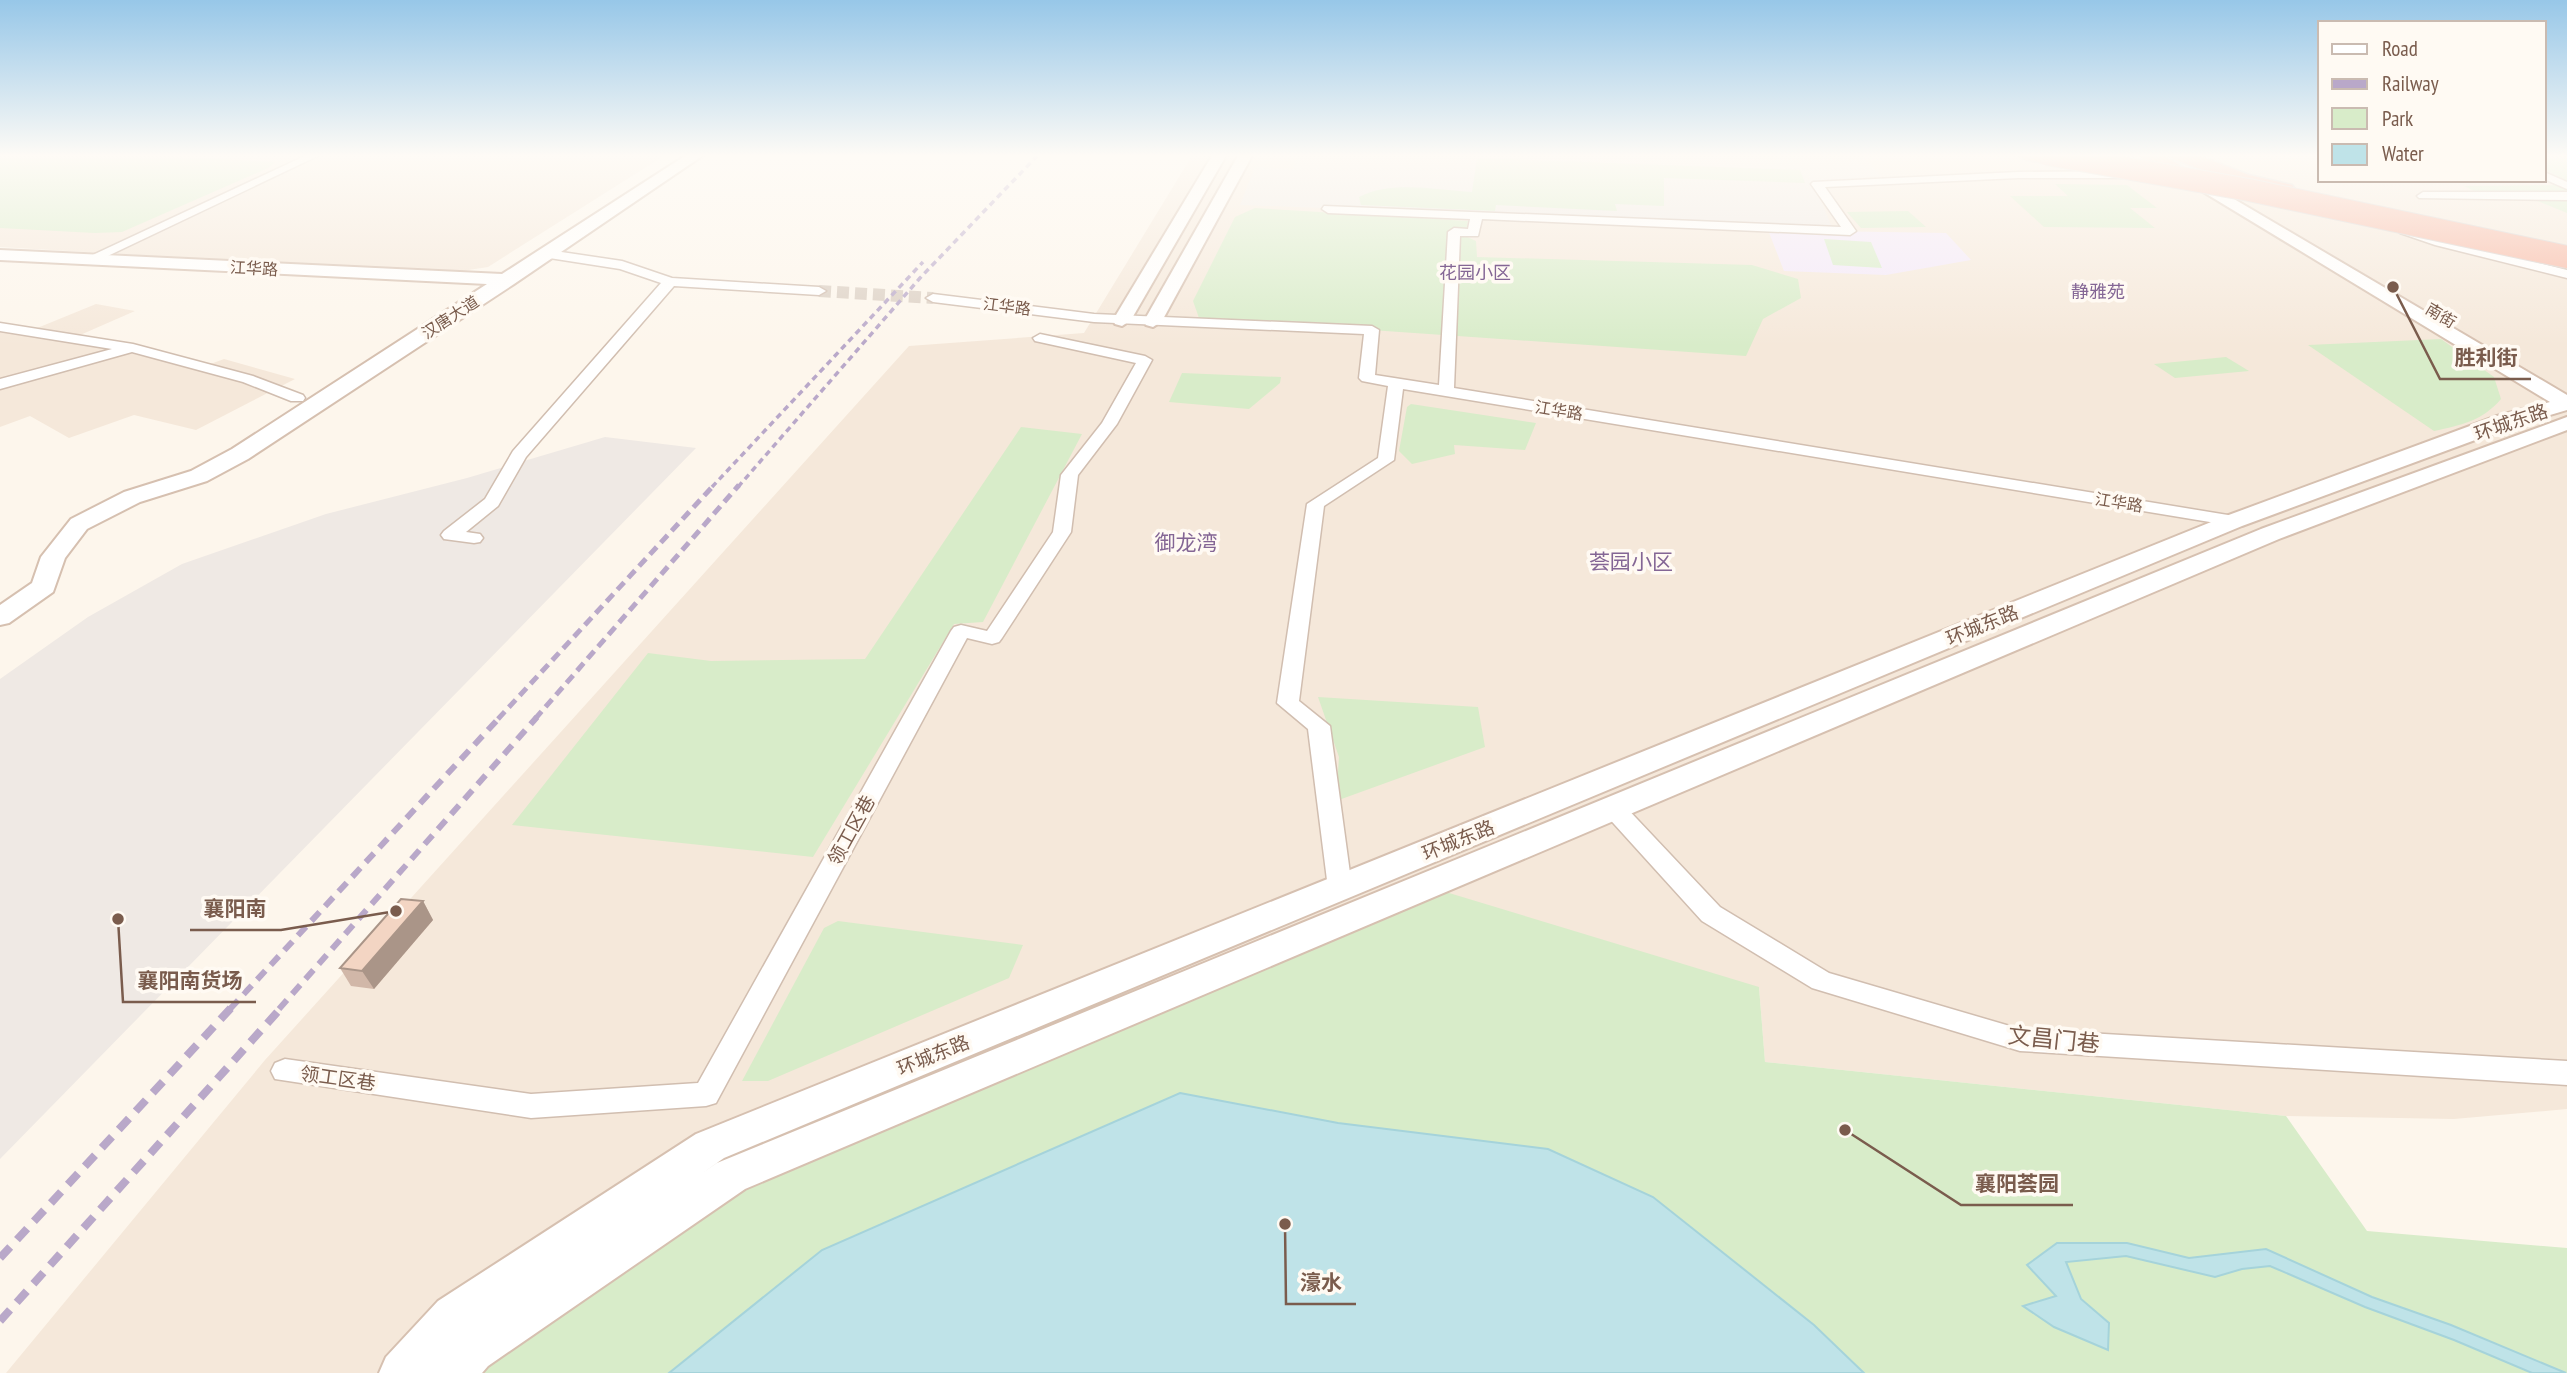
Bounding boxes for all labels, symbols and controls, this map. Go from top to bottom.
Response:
legend [2318,21,2546,182]
text: Road [2382,35,2418,62]
text: Railway [2382,70,2439,97]
text: Park [2382,105,2413,132]
text: Water [2382,140,2424,167]
street label: 江华路 [230,257,278,279]
district label: 花园小区 [1439,261,1511,284]
district label: 静雅苑 [2071,280,2125,303]
street label: 汉唐大道 [418,291,482,343]
street label: 江华路 [982,293,1032,319]
street label: 南街 [2422,298,2460,332]
callout: 胜利街 [2440,337,2531,379]
text: 胜利街 [2455,344,2518,371]
street label: 江华路 [1534,396,1584,424]
street label: 环城东路 [2471,398,2551,446]
street label: 江华路 [2094,488,2144,516]
district label: 御龙湾 [1155,529,1218,556]
district label: 荟园小区 [1589,548,1673,575]
street label: 环城东路 [1942,600,2022,650]
street label: 领工区巷 [822,791,880,869]
street label: 环城东路 [1418,815,1498,865]
callout: 襄阳南 [190,888,281,930]
text: 襄阳南 [204,895,267,922]
callout: 襄阳南货场 [123,960,256,1002]
text: 襄阳南货场 [138,967,243,994]
street label: 文昌门巷 [2007,1020,2101,1058]
street label: 环城东路 [893,1030,973,1080]
street label: 领工区巷 [299,1061,377,1095]
callout: 襄阳荟园 [1961,1163,2073,1205]
text: 襄阳荟园 [1975,1170,2059,1197]
callout: 濠水 [1286,1262,1356,1304]
text: 濠水 [1300,1269,1342,1296]

